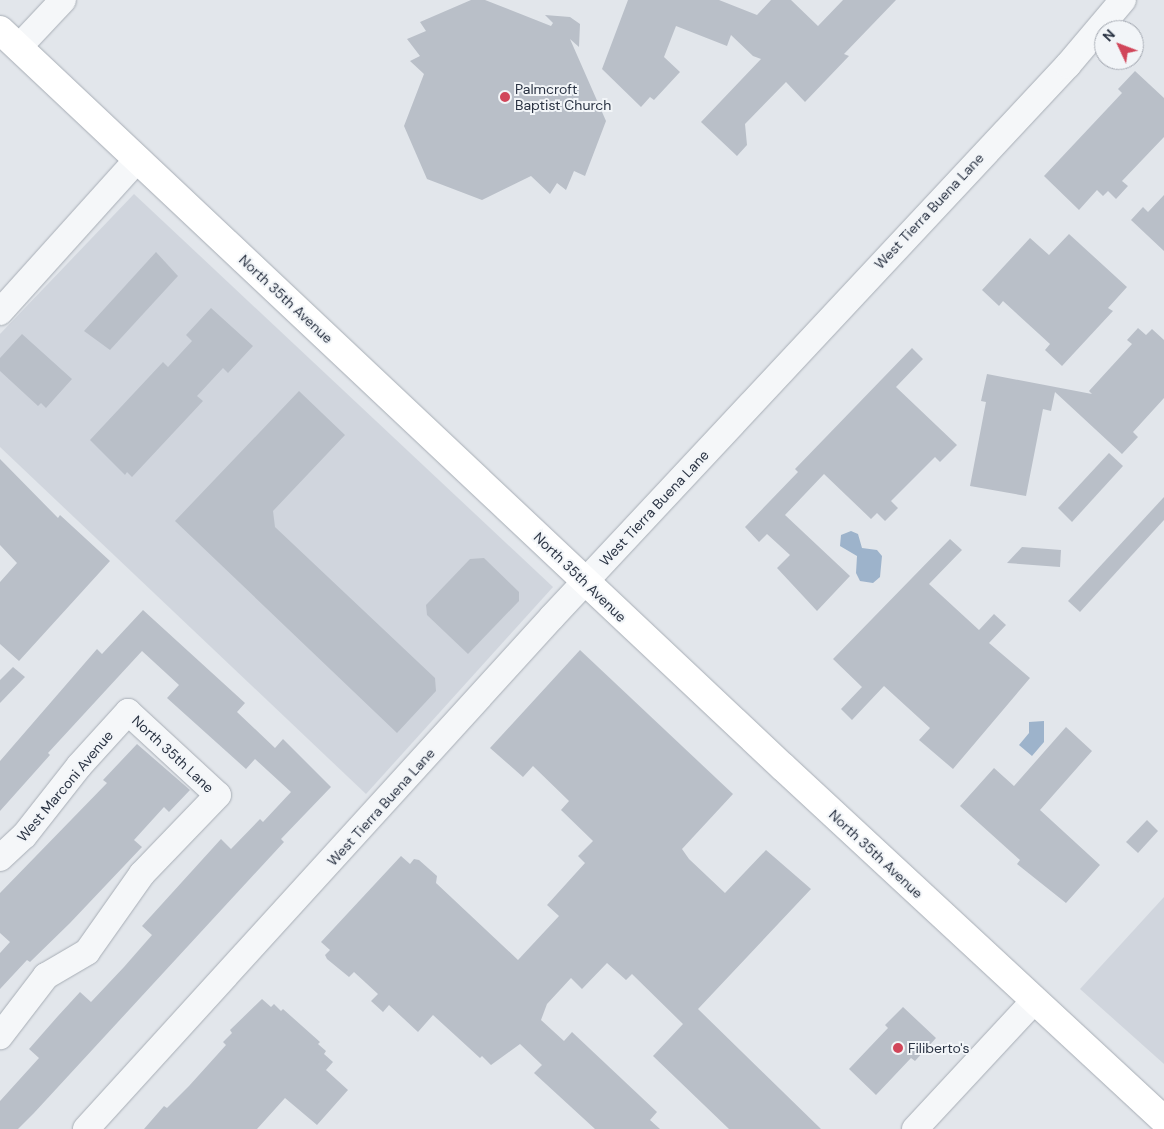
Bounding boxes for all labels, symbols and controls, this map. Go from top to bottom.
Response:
north arrow [1094,20,1144,70]
text: N [1099,26,1119,45]
place label: Palmcroft Baptist Church [515,81,611,114]
marker: Palmcroft Baptist Church [499,91,511,103]
street label: West Tierra Buena Lane [871,150,987,272]
street label: North 35th Avenue [236,251,336,347]
street label: West Tierra Buena Lane [596,447,712,569]
street label: North 35th Avenue [530,529,630,625]
street label: North 35th Lane [129,712,217,796]
street label: West Marconi Avenue [14,727,116,845]
street label: West Tierra Buena Lane [324,745,438,869]
street label: North 35th Avenue [826,806,926,902]
place label: Filiberto's [908,1040,969,1056]
marker: Filiberto's [892,1042,904,1054]

